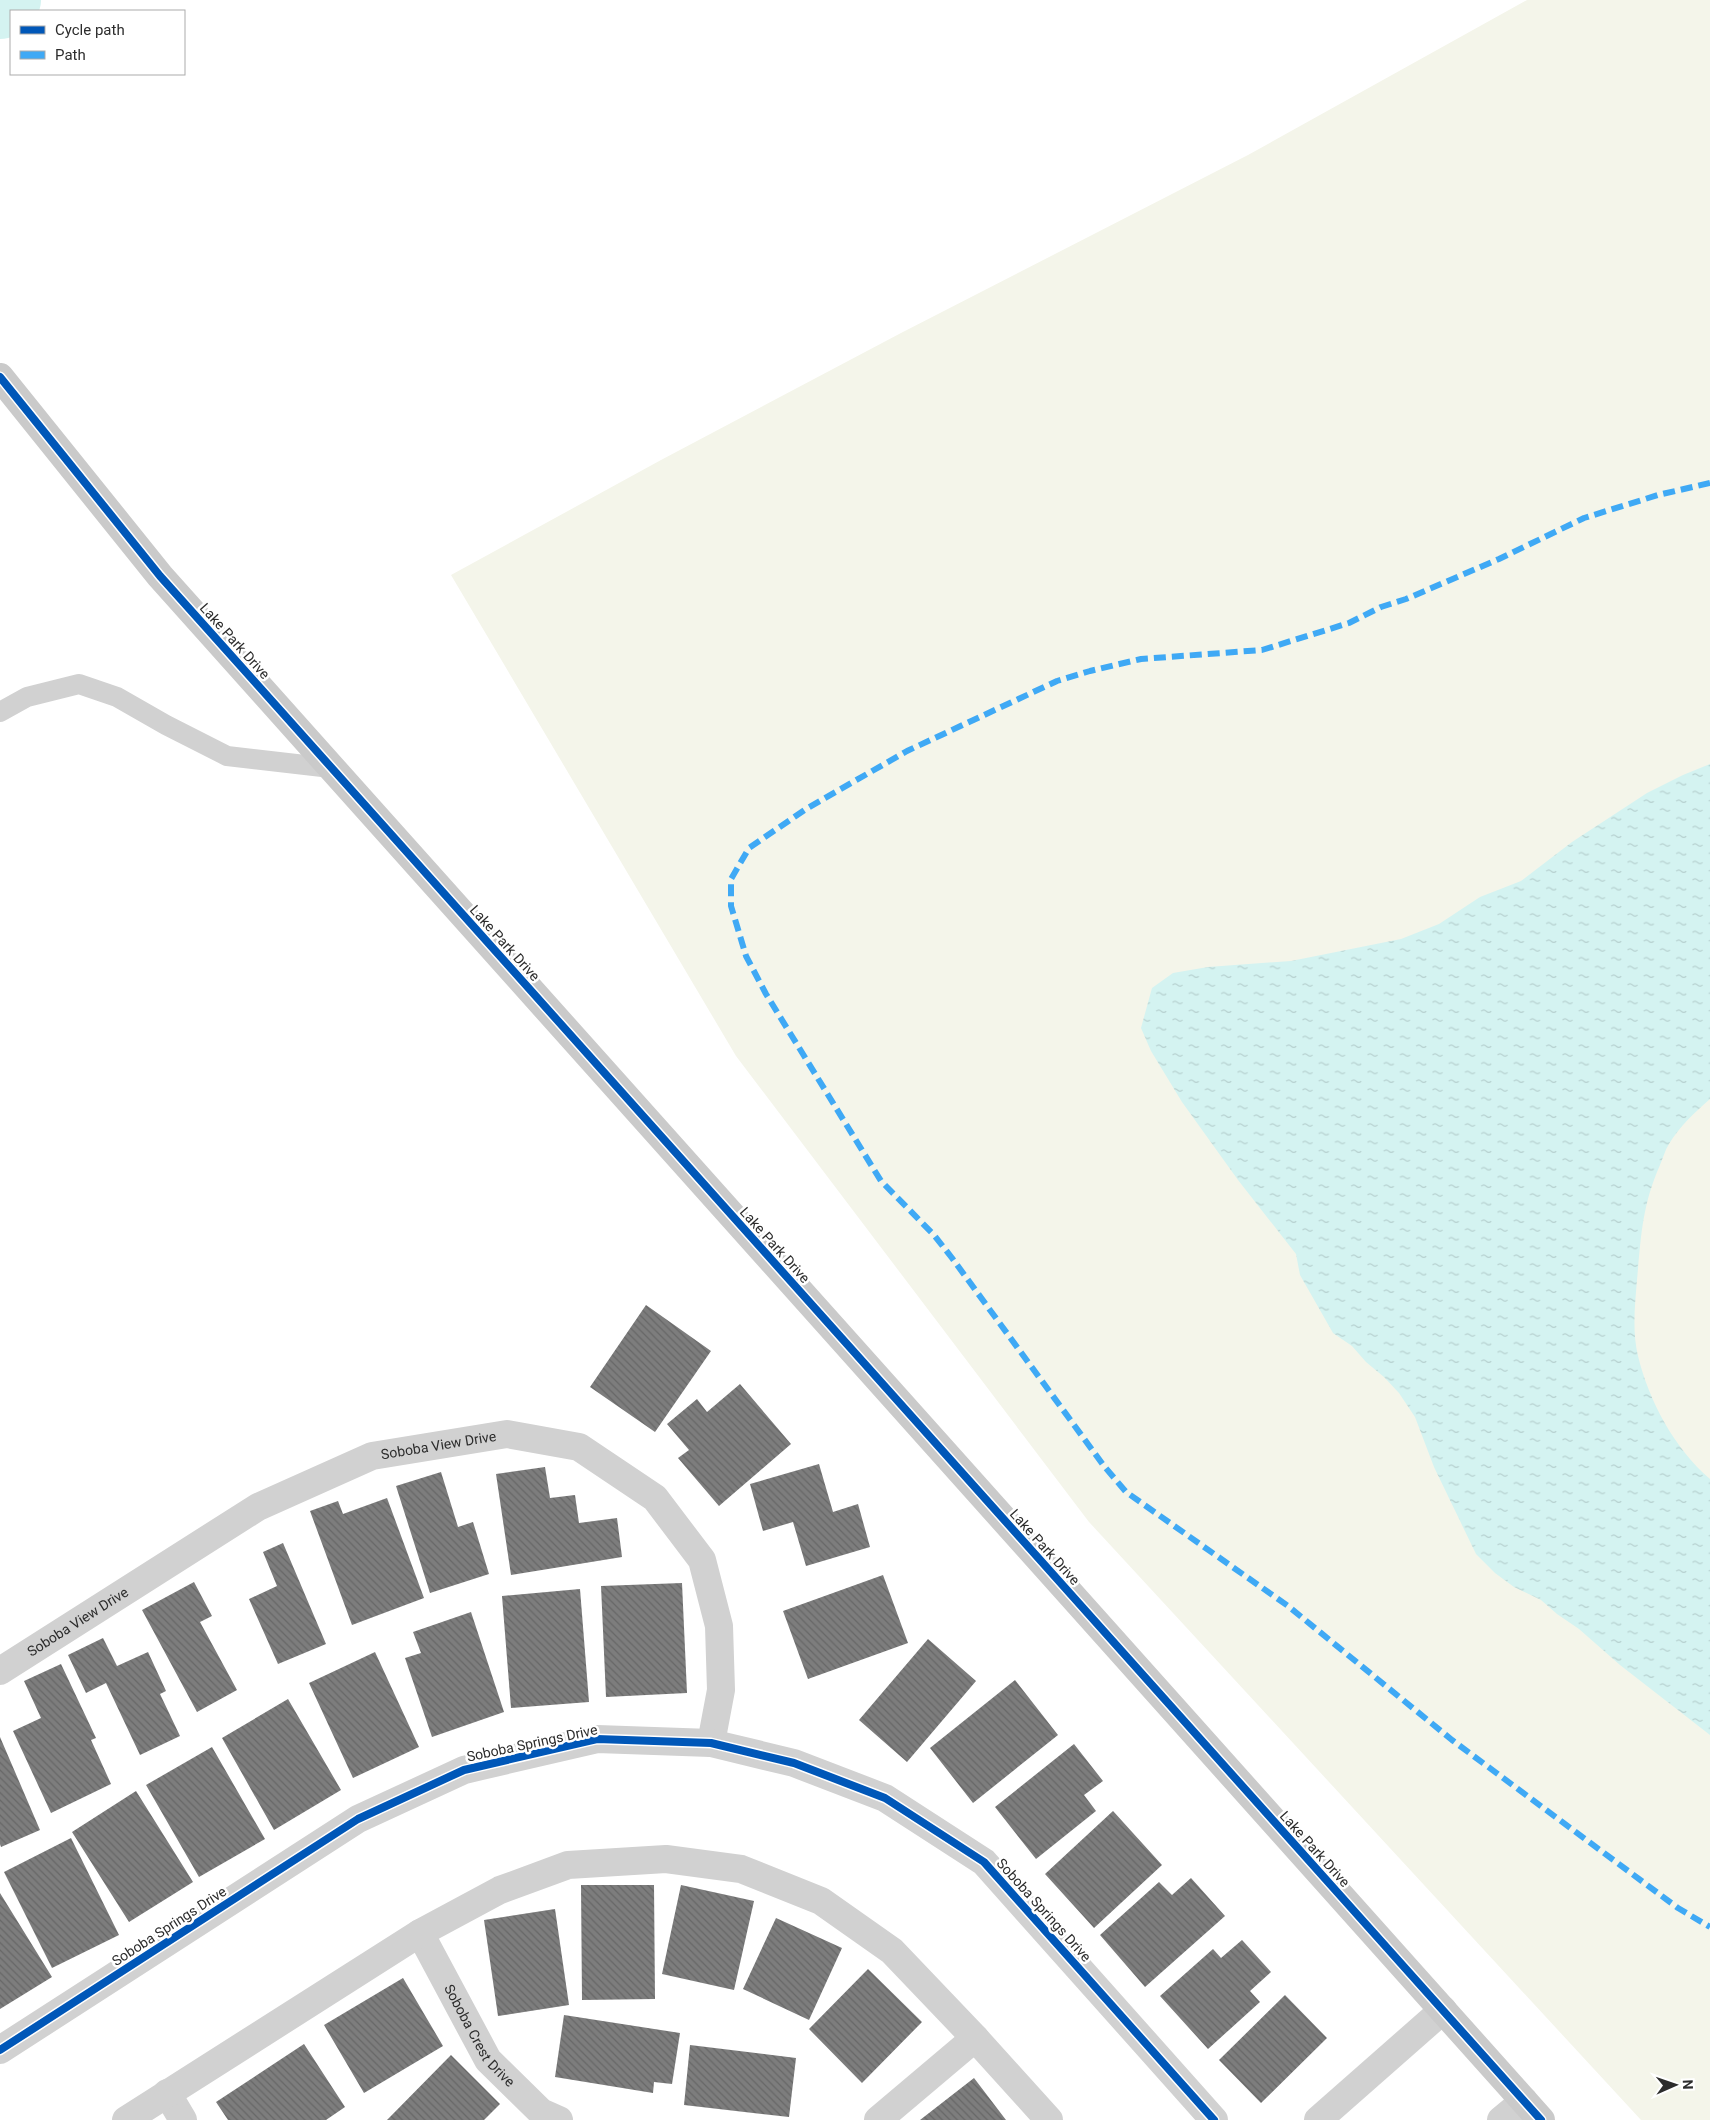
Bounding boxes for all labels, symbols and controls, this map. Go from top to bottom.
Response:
legend [10,10,185,75]
text: Cycle path [55,21,125,39]
text: Path [55,46,86,64]
street label: Lake Park Drive [197,600,273,682]
street label: Lake Park Drive [467,902,543,984]
street label: Lake Park Drive [737,1204,813,1286]
street label: Soboba View Drive [380,1428,497,1462]
street label: Lake Park Drive [1007,1506,1083,1588]
street label: Soboba View Drive [24,1584,131,1660]
street label: Soboba Springs Drive [465,1721,599,1765]
street label: Lake Park Drive [1277,1808,1353,1890]
street label: Soboba Springs Drive [994,1855,1094,1965]
street label: Soboba Springs Drive [109,1883,229,1969]
street label: Soboba Crest Drive [441,1982,518,2090]
north arrow [1650,2060,1700,2110]
text: N [1680,2079,1696,2090]

